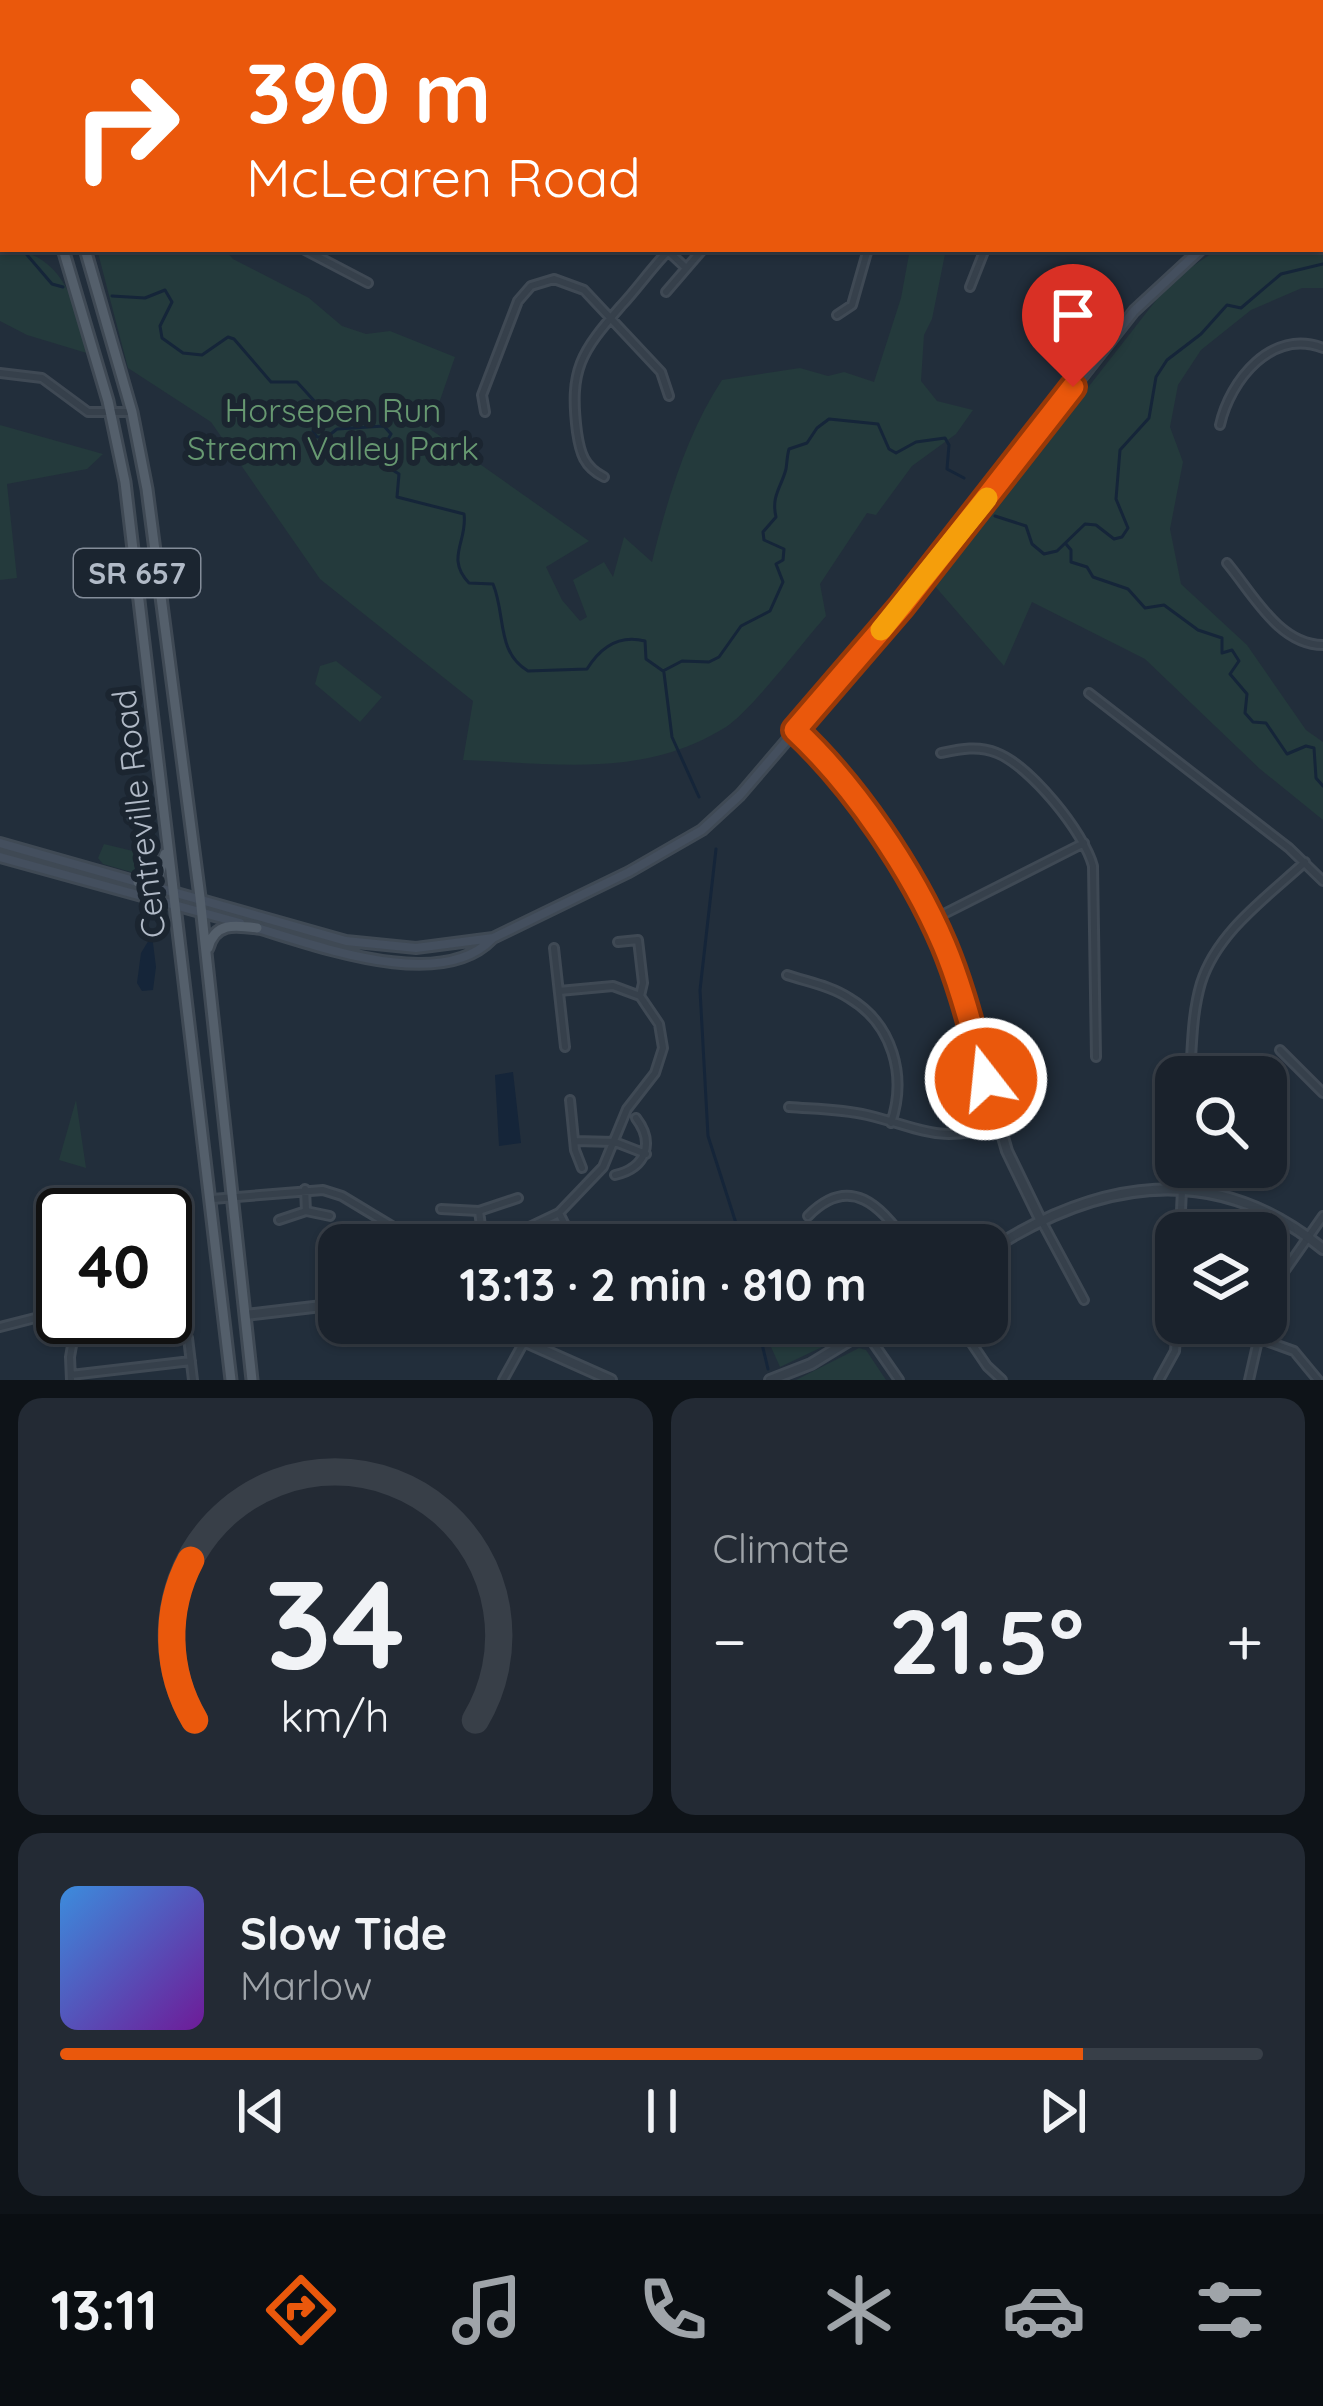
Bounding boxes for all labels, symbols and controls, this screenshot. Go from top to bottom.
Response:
text: 390 m [246,39,491,144]
icon: right [48,48,204,204]
text: McLearen Road [246,143,641,211]
pin [1022,264,1124,387]
icon: arrive [1040,282,1106,348]
park label: Horsepen Run Stream Valley Park [187,389,479,468]
road number: SR 657 [74,549,200,597]
street label: Centreville Road [102,688,174,940]
position arrow [923,1016,1049,1142]
map controls [1155,1056,1287,1344]
button: search [1155,1056,1287,1188]
speed limit sign: 40 [36,1188,192,1344]
button: layers [1155,1212,1287,1344]
text: 13:13 · 2 min · 810 m [459,1256,867,1312]
text: Climate [713,1524,850,1573]
text: 34 [265,1544,405,1700]
text: 21.5° [888,1584,1084,1697]
text: − [713,1599,747,1682]
text: + [1226,1599,1263,1682]
text: km/h [281,1688,390,1742]
text: Slow Tide [240,1905,447,1961]
text: Marlow [240,1961,372,2010]
icon: previous [228,2078,294,2144]
icon: pause [629,2078,695,2144]
icon: next [1030,2078,1096,2144]
icon: directions [259,2268,343,2352]
icon: music [445,2268,529,2352]
icon: phone [631,2268,715,2352]
icon: climate [817,2268,901,2352]
icon: car [1002,2268,1086,2352]
icon: filters [1188,2268,1272,2352]
text: 13:11 [51,2276,158,2344]

